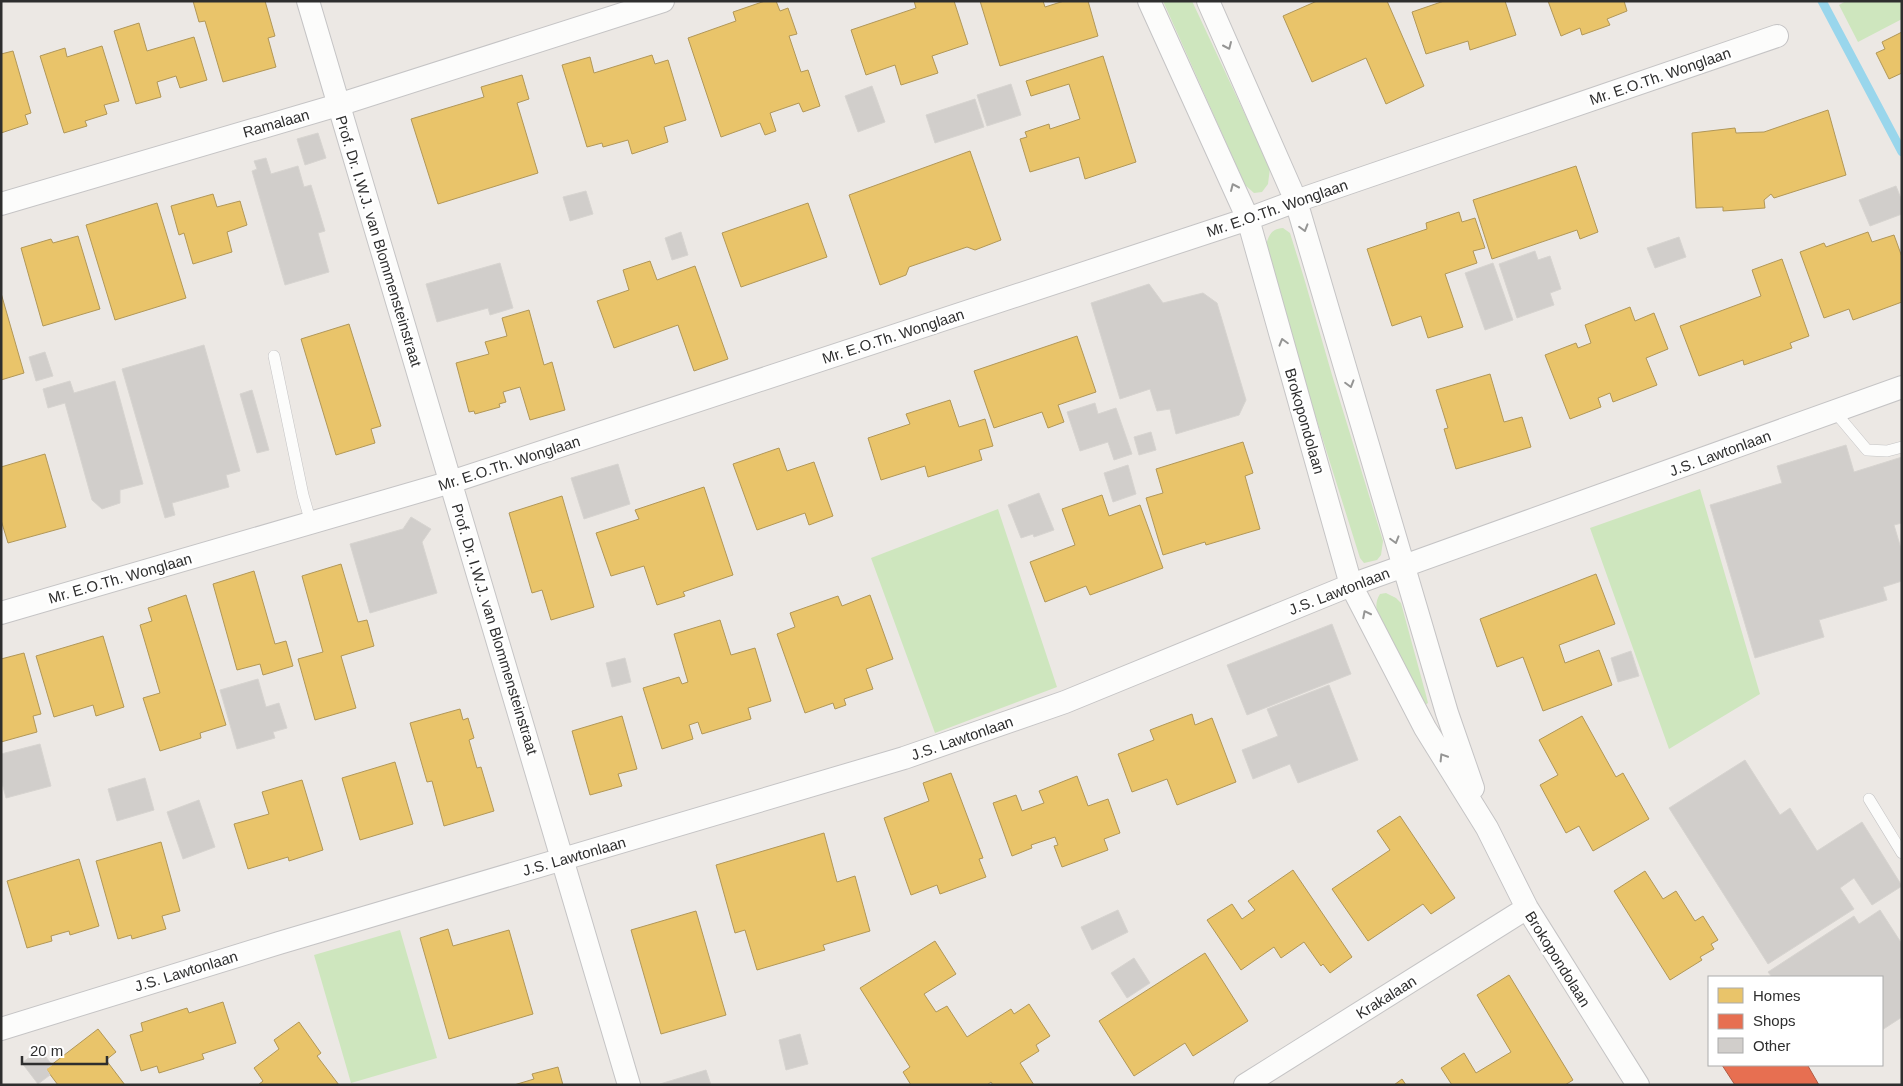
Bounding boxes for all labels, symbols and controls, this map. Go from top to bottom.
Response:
one-way arrow [1221,41,1232,50]
street label: Mr. E.O.Th. Wonglaan [1587,44,1733,108]
street label: Ramalaan [241,105,311,141]
street label: Prof. Dr. I.W.J. van Blommensteinstraat [333,113,426,369]
street label: Mr. E.O.Th. Wonglaan [1204,176,1350,240]
one-way arrow [1229,183,1240,192]
one-way arrow [1298,223,1309,232]
street label: Mr. E.O.Th. Wonglaan [820,305,966,367]
one-way arrow [1278,338,1288,347]
street label: Brokopondolaan [1282,366,1328,476]
one-way arrow [1344,379,1354,387]
street label: J.S. Lawtonlaan [1667,427,1773,479]
street label: Mr. E.O.Th. Wonglaan [436,432,582,494]
street label: Prof. Dr. I.W.J. van Blommensteinstraat [449,501,542,757]
one-way arrow [1390,535,1400,543]
street label: Mr. E.O.Th. Wonglaan [46,549,194,607]
street label: J.S. Lawtonlaan [1286,564,1392,618]
one-way arrow [1362,610,1372,619]
street label: J.S. Lawtonlaan [909,713,1015,763]
one-way arrow [1440,753,1449,763]
street label: J.S. Lawtonlaan [520,833,628,879]
street label: Brokopondolaan [1522,908,1594,1010]
street label: J.S. Lawtonlaan [132,947,240,995]
street label: Krakalaan [1353,972,1419,1022]
legend [1708,976,1883,1066]
text: Homes [1753,987,1801,1004]
text: Shops [1753,1012,1796,1029]
scale bar [22,1034,108,1066]
text: Other [1753,1037,1791,1054]
text: 20 m [30,1042,63,1059]

